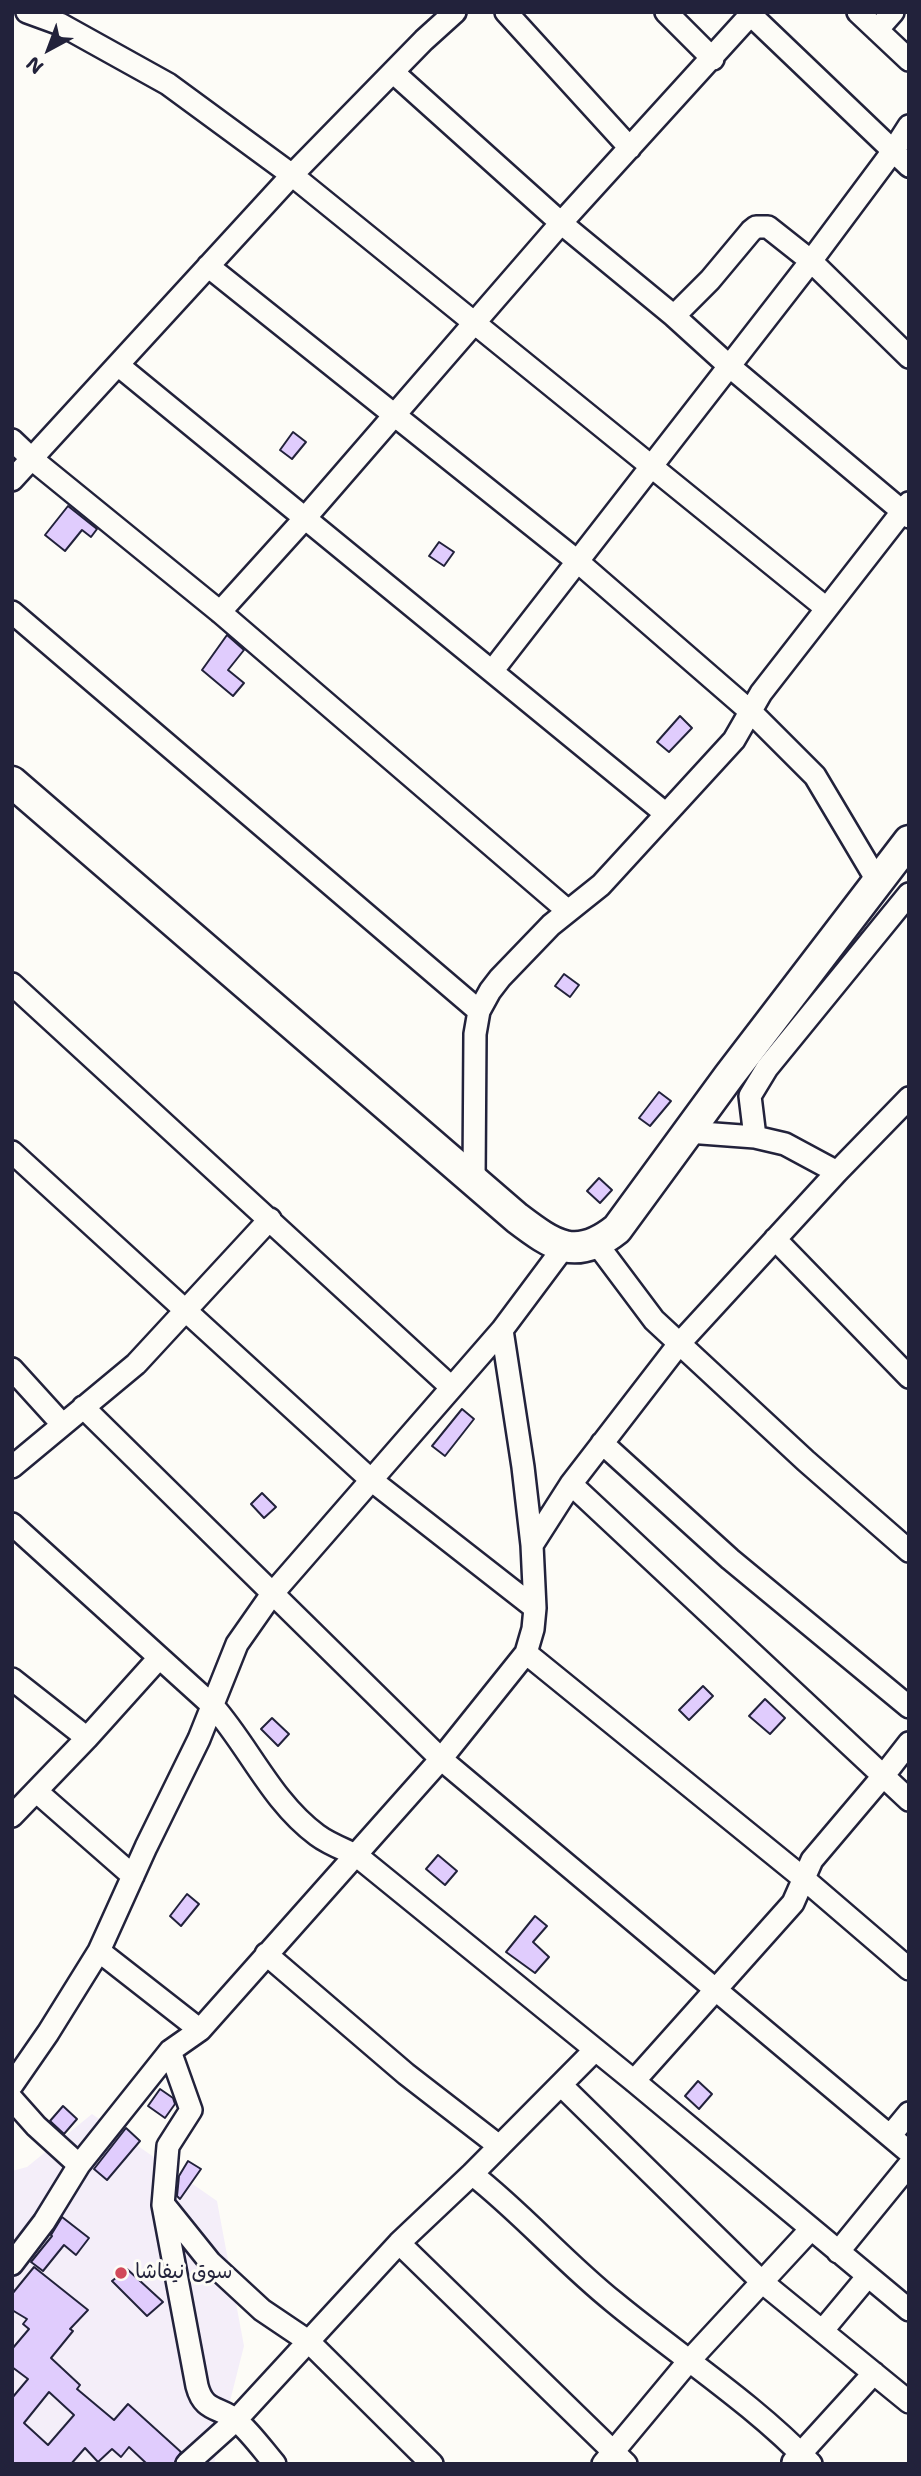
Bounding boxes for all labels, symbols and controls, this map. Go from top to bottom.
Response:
north arrow [14,14,84,84]
text: N [21,51,49,80]
place label: سوق نيفاشا [135,2260,232,2286]
marker: سوق نيفاشا [113,2265,129,2281]

